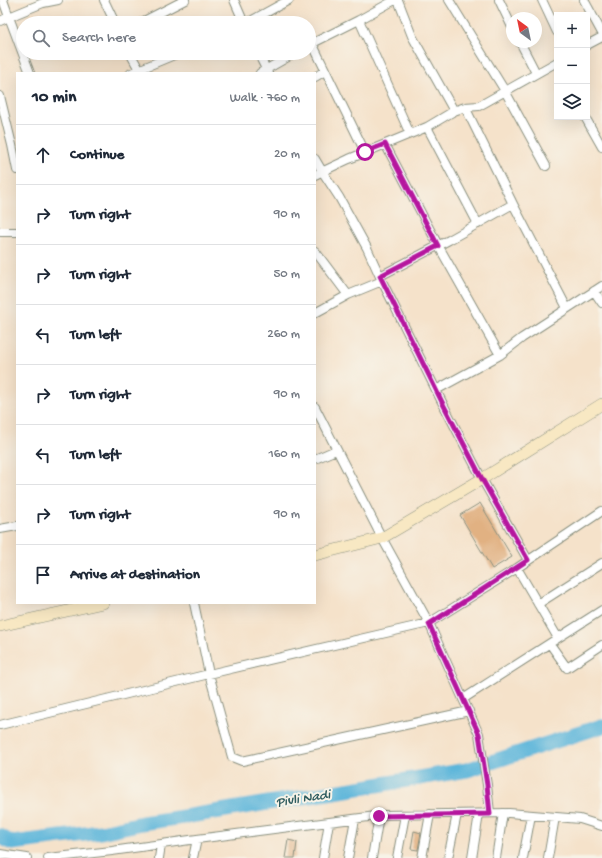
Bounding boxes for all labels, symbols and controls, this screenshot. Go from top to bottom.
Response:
north arrow [506,12,542,48]
map controls [554,12,590,120]
button: + [554,12,590,48]
search box [16,16,316,60]
icon: search [30,27,52,49]
text: Search here [62,29,136,47]
button: − [554,48,590,84]
button: layers [554,84,590,120]
text: 10 min [32,88,76,108]
text: Walk · 760 m [230,91,300,106]
route start [356,143,374,161]
icon: ahead [32,144,54,166]
text: Continue [70,146,124,164]
text: 20 m [274,147,300,162]
icon: right [32,204,54,226]
text: Turn right [70,206,130,224]
text: 90 m [274,207,300,222]
icon: right [32,264,54,286]
text: Turn right [70,266,130,284]
text: 50 m [273,267,300,282]
icon: left [32,324,54,346]
text: Turn left [70,326,121,344]
text: 260 m [267,327,300,342]
icon: right [32,384,54,406]
text: Turn right [70,386,130,404]
text: 90 m [274,387,300,402]
icon: left [32,444,54,466]
text: Turn left [70,446,121,464]
text: 160 m [268,447,300,462]
icon: right [32,504,54,526]
text: Turn right [70,506,130,524]
text: 90 m [274,507,300,522]
icon: arrive [32,564,54,586]
text: Arrive at destination [70,566,200,584]
water label: Pivli Nadi [275,787,334,812]
route end [370,807,388,825]

